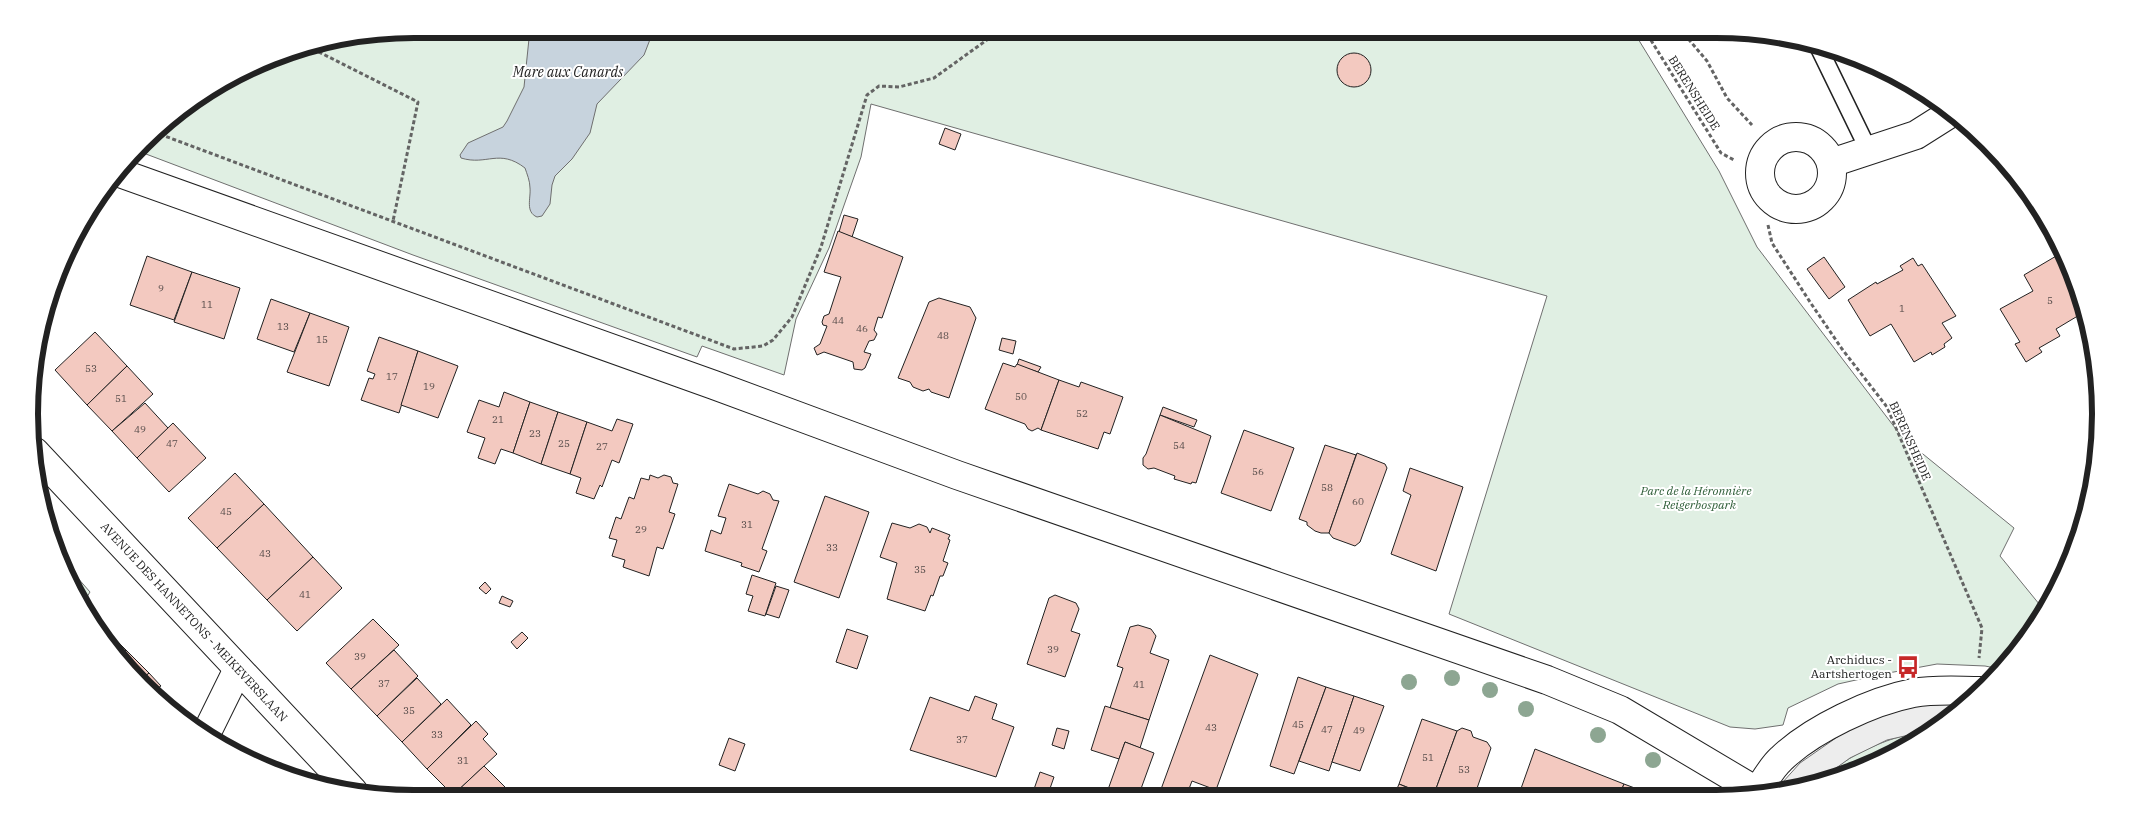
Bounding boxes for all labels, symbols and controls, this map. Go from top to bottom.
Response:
street label: BERENSHEIDE [1665,53,1723,133]
water label: Mare aux Canards [512,63,624,81]
house number: 9 [158,282,164,295]
house number: 5 [2047,294,2053,307]
house number: 11 [201,298,213,311]
house number: 1 [1899,302,1905,315]
house number: 44 [832,314,844,327]
house number: 13 [277,320,289,333]
house number: 46 [856,322,868,335]
house number: 48 [937,329,949,342]
house number: 15 [316,333,328,346]
house number: 53 [85,362,97,375]
house number: 17 [386,370,398,383]
house number: 19 [423,380,435,393]
house number: 50 [1015,390,1027,403]
house number: 51 [115,392,127,405]
street label: BERENSHEIDE [1886,399,1935,483]
house number: 52 [1076,407,1088,420]
house number: 21 [492,413,504,426]
house number: 49 [134,423,146,436]
house number: 23 [529,427,541,440]
house number: 47 [166,437,178,450]
house number: 25 [558,437,570,450]
house number: 54 [1173,439,1185,452]
house number: 27 [596,440,608,453]
house number: 56 [1252,465,1264,478]
house number: 58 [1321,481,1333,494]
park label: Parc de la Héronnière - Reigerbospark [1639,483,1752,512]
house number: 60 [1352,495,1364,508]
house number: 45 [220,505,232,518]
house number: 31 [741,518,753,531]
street label: AVENUE DES HANNETONS - MEIKEVERSLAAN [98,519,291,725]
house number: 29 [635,523,647,536]
house number: 33 [826,541,838,554]
house number: 43 [259,547,271,560]
house number: 35 [914,563,926,576]
house number: 41 [299,588,311,601]
house number: 39 [1047,643,1059,656]
house number: 39 [354,650,366,663]
place label: Archiducs - Aartshertogen [1811,652,1892,681]
bus stop icon: Archiducs - Aartshertogen [1895,654,1921,680]
house number: 37 [378,677,390,690]
house number: 41 [1133,678,1145,691]
house number: 35 [403,704,415,717]
house number: 45 [1292,718,1304,731]
house number: 43 [1205,721,1217,734]
house number: 47 [1321,723,1333,736]
house number: 49 [1353,724,1365,737]
house number: 33 [431,728,443,741]
house number: 37 [956,733,968,746]
house number: 51 [1422,751,1434,764]
house number: 31 [457,754,469,767]
house number: 53 [1458,763,1470,776]

